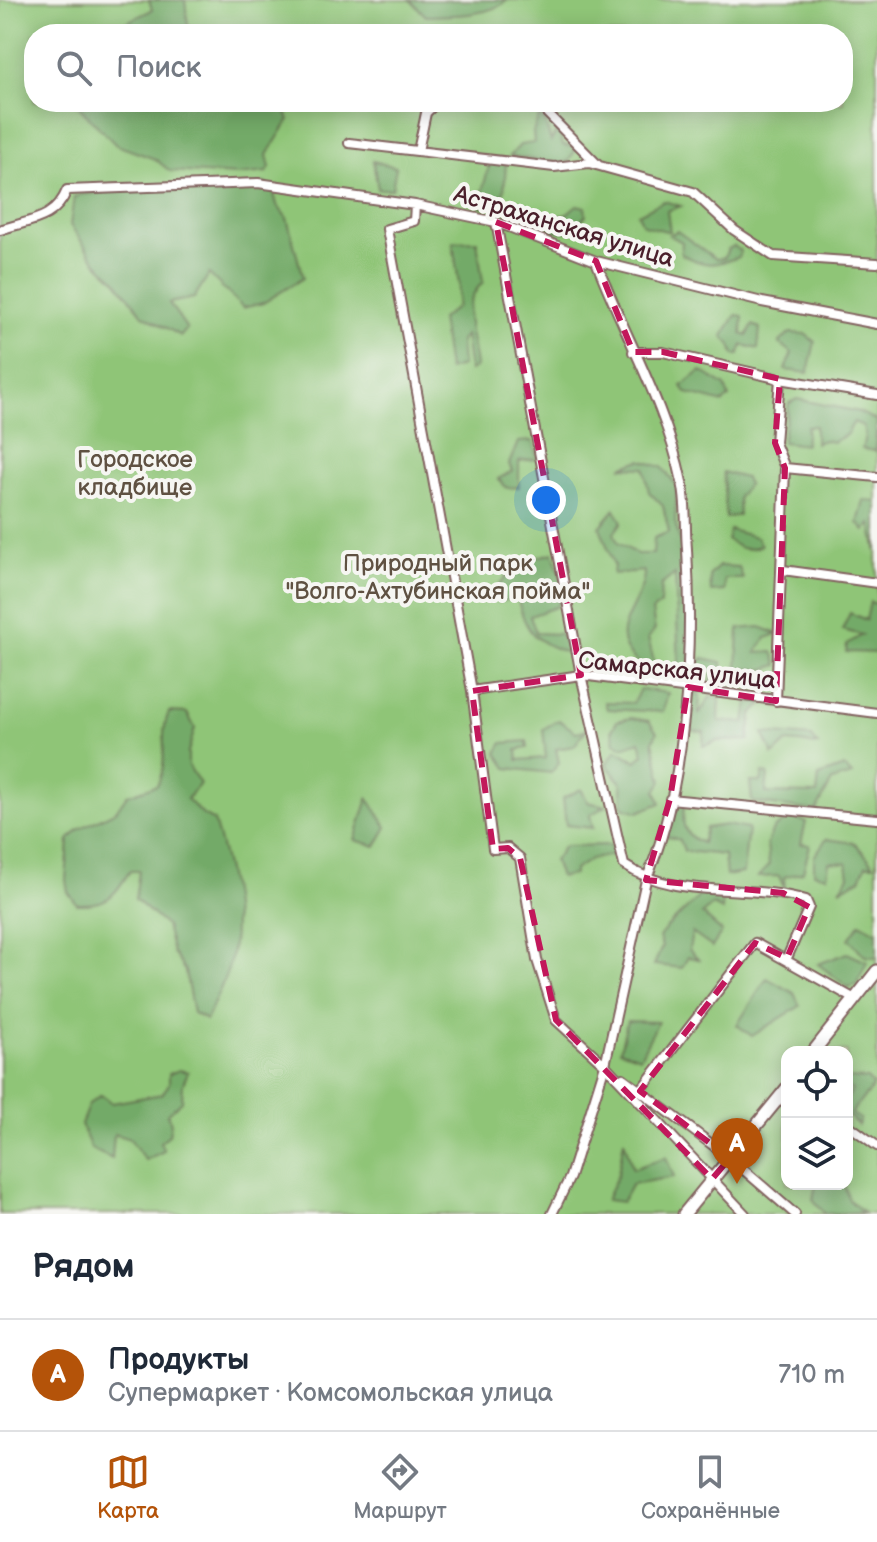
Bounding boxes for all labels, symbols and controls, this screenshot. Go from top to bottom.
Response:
search box [24,24,853,112]
icon: search [52,46,96,90]
text: Поиск [116,50,202,86]
street label: Астраханская улица [450,179,677,274]
park label: Городское кладбище [77,445,193,502]
your location [526,480,566,520]
park label: Природный парк "Волго-Ахтубинская пойма" [285,549,591,606]
street label: Самарская улица [577,646,777,695]
map controls [781,1046,853,1190]
button: locate [781,1046,853,1118]
pin: A [711,1118,763,1184]
button: layers [781,1118,853,1190]
text: Рядом [32,1246,134,1287]
text: Продукты [108,1342,249,1378]
text: A [50,1360,66,1391]
text: 710 m [778,1360,845,1391]
text: Супермаркет · Комсомольская улица [108,1378,553,1409]
tab: Карта [97,1450,159,1525]
tab: Маршрут [353,1450,447,1525]
tab: Сохранённые [641,1450,780,1525]

